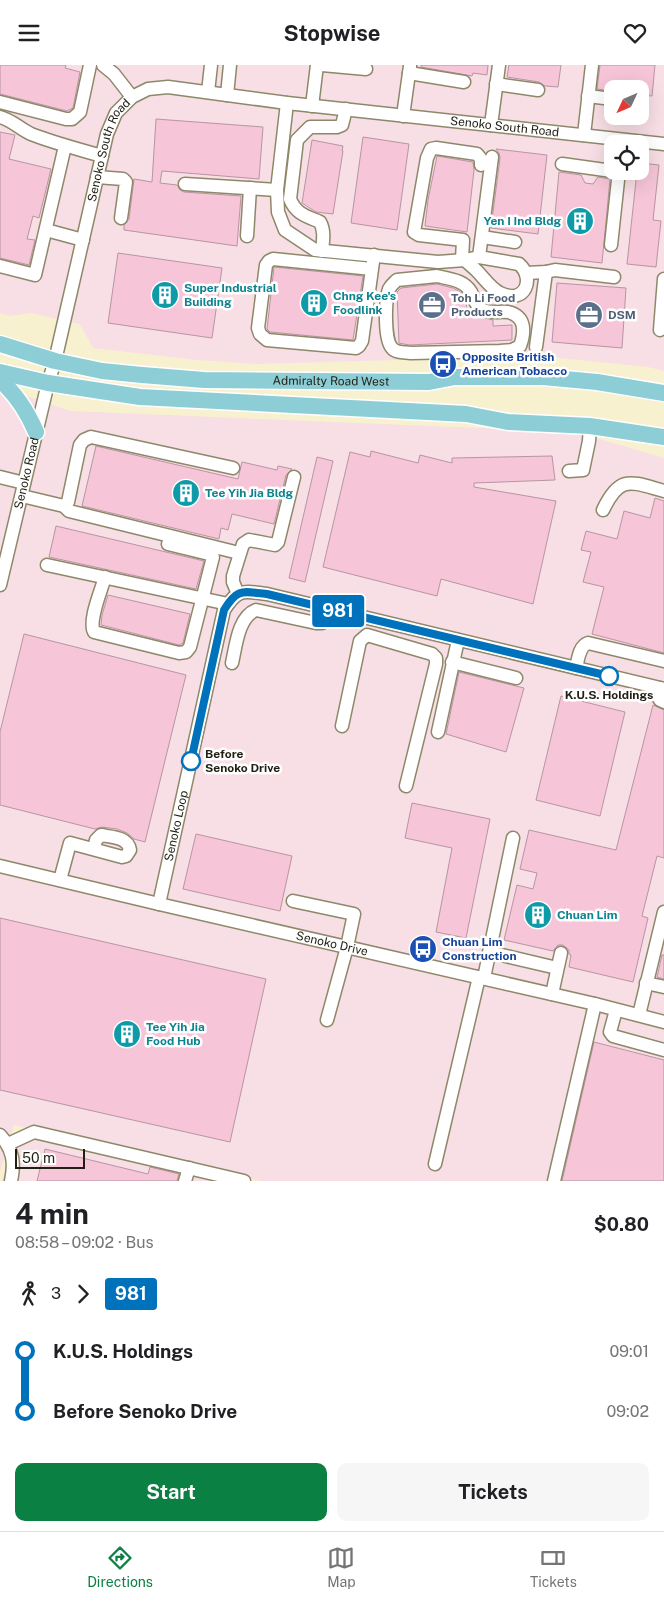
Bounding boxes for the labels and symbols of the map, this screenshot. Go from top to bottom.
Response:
north arrow [604,80,649,125]
street label: Senoko South Road [85,96,133,203]
street label: Senoko South Road [449,114,560,140]
building icon: Yen I Ind Bldg [565,206,595,236]
place label: Yen I Ind Bldg [484,214,561,228]
building icon: Super Industrial Building [150,280,180,310]
place label: Super Industrial Building [184,281,277,309]
building icon: Chng Kee's Foodlink [299,288,329,318]
place label: Chng Kee's Foodlink [333,289,396,317]
office icon: Toh Li Food Products [417,290,447,320]
place label: Toh Li Food Products [451,291,515,319]
office icon: DSM [574,300,604,330]
place label: DSM [608,308,636,322]
bus stop icon: Opposite British American Tobacco [428,349,458,379]
place label: Opposite British American Tobacco [462,350,567,378]
street label: Admiralty Road West [273,374,390,389]
street label: Senoko Road [11,436,42,510]
building icon: Tee Yih Jia Bldg [171,478,201,508]
place label: Tee Yih Jia Bldg [205,486,294,500]
line badge: 981 [309,595,367,627]
marker: K.U.S. Holdings [599,666,619,686]
place label: K.U.S. Holdings [565,688,653,702]
place label: Before Senoko Drive [205,747,280,775]
marker: Before Senoko Drive [181,751,201,771]
street label: Senoko Loop [162,789,191,863]
building icon: Chuan Lim [523,900,553,930]
place label: Chuan Lim [557,908,618,922]
street label: Senoko Drive [295,929,370,959]
bus stop icon: Chuan Lim Construction [408,934,438,964]
place label: Chuan Lim Construction [442,935,517,963]
building icon: Tee Yih Jia Food Hub [112,1019,142,1049]
place label: Tee Yih Jia Food Hub [146,1020,205,1048]
scale bar [15,1146,85,1169]

